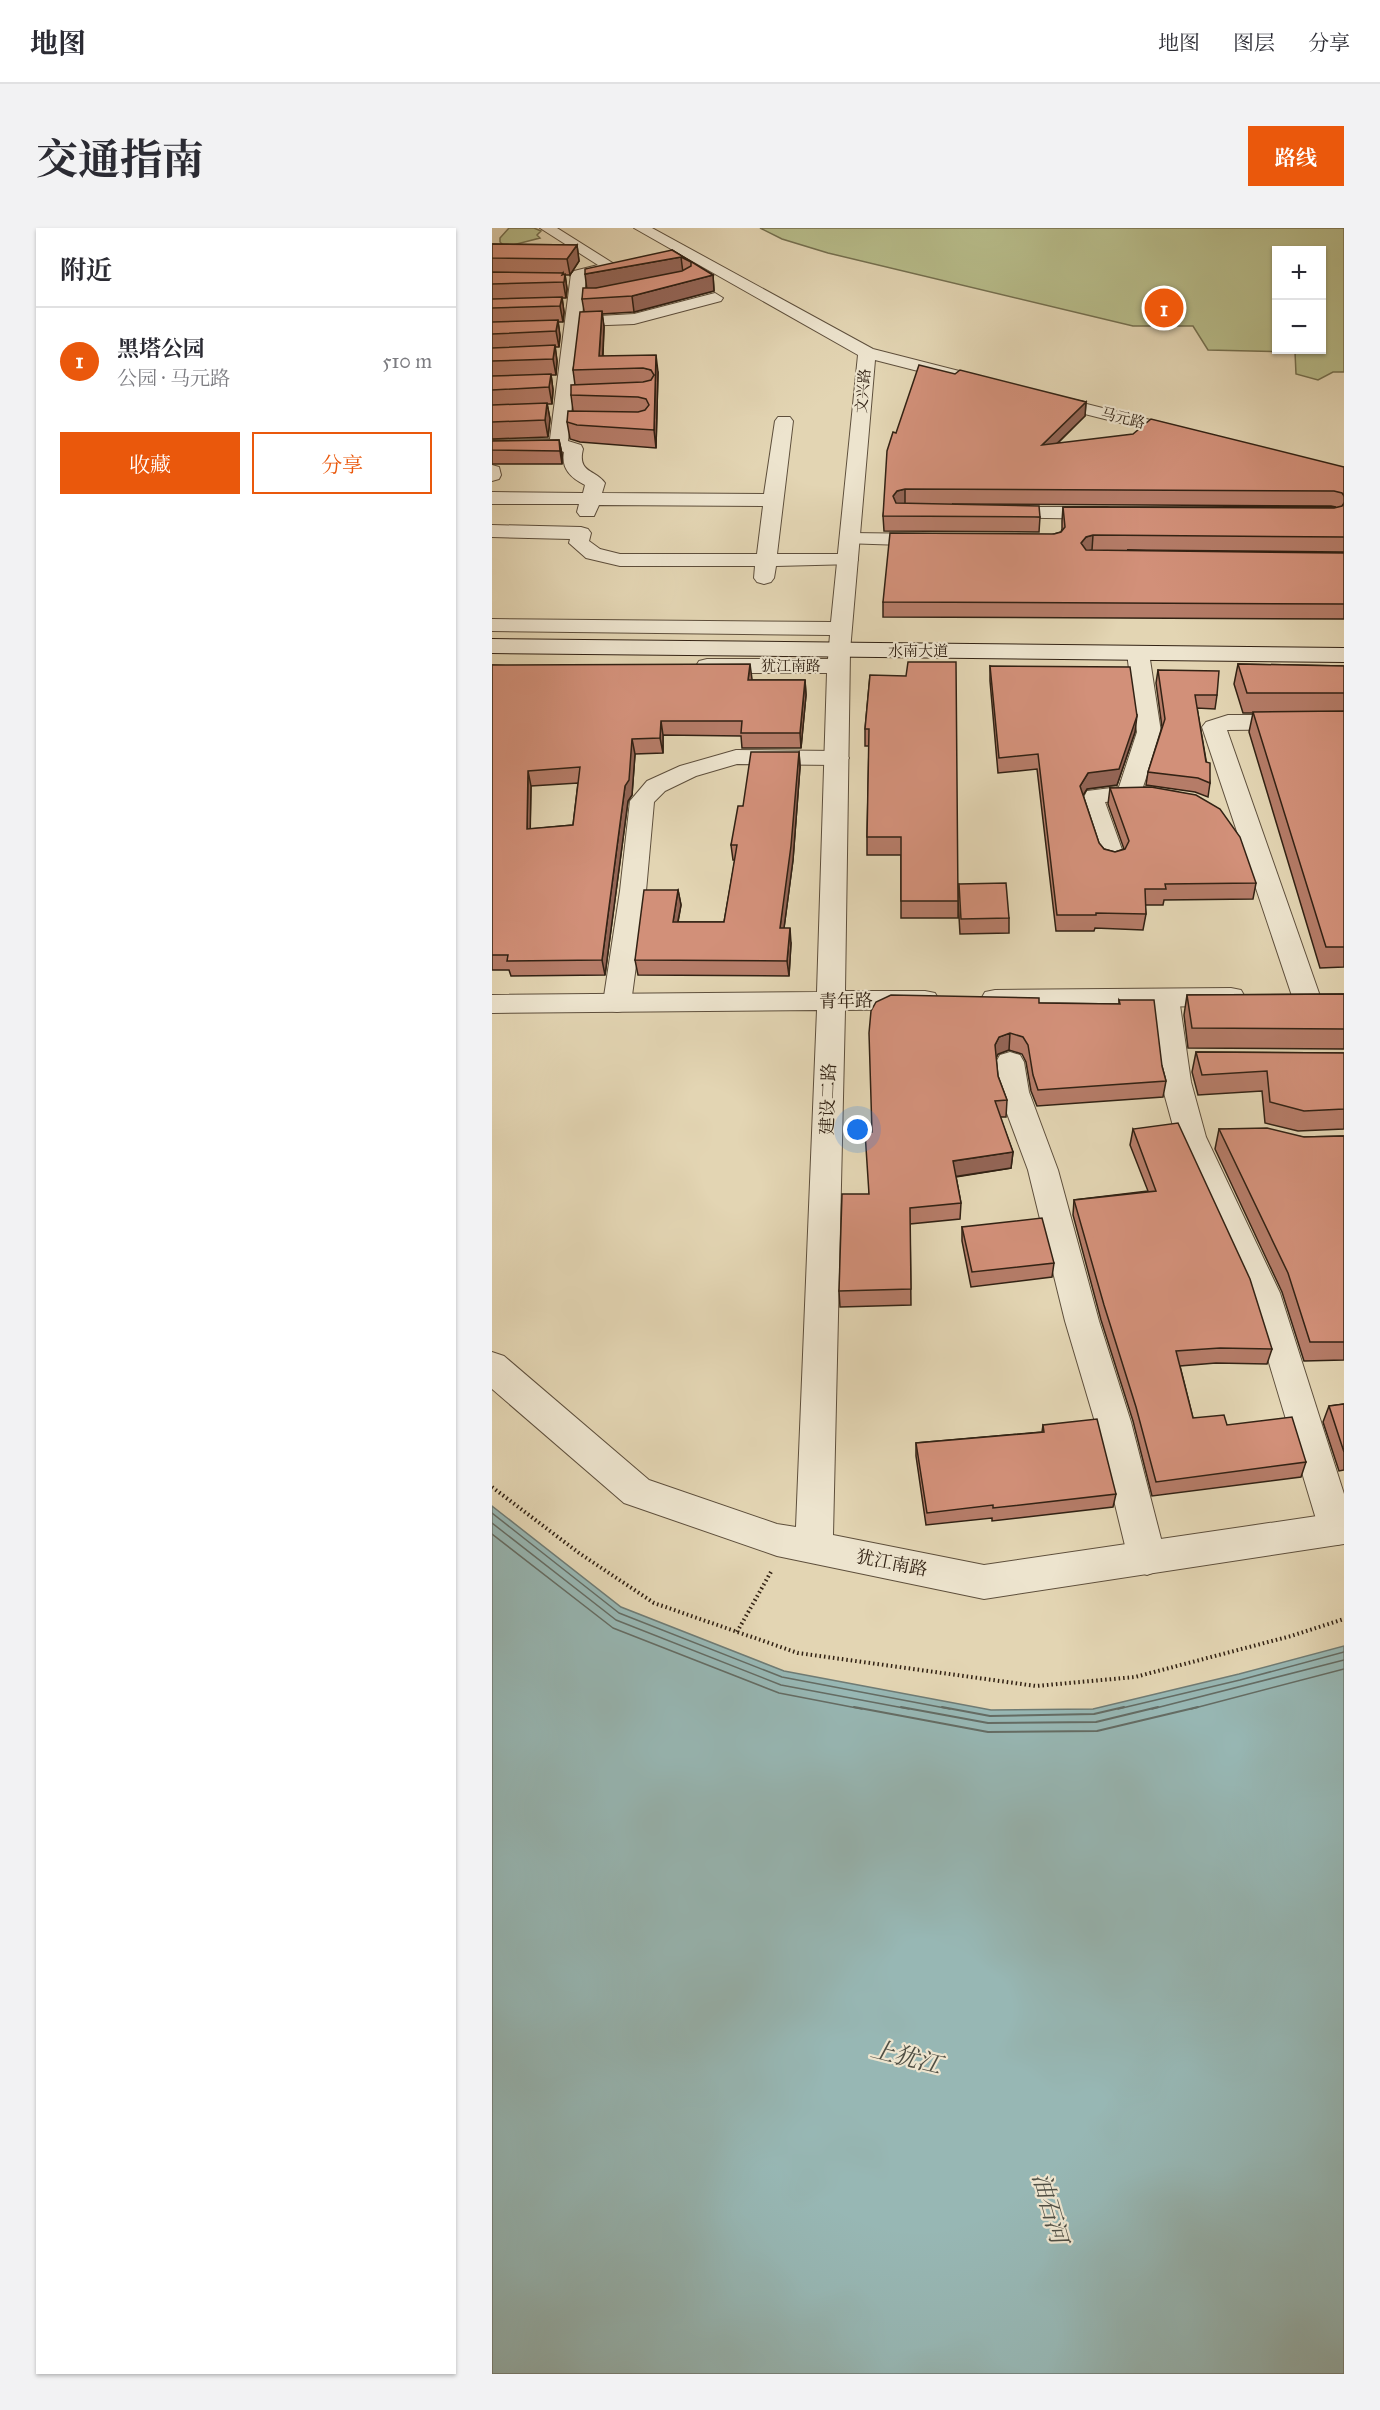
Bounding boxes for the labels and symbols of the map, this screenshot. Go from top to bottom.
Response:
pin: 1 [1144,286,1184,331]
street label: 文兴路 [852,368,874,414]
street label: 马元路 [1099,404,1147,432]
street label: 水南大道 [888,642,948,660]
street label: 犹江南路 [761,657,821,675]
street label: 青年路 [819,990,873,1012]
street label: 建设二路 [816,1063,840,1135]
your location [843,1115,872,1144]
street label: 犹江南路 [855,1545,929,1581]
water label: 上犹江 [867,2034,947,2081]
water label: 油石河 [1026,2169,1075,2251]

